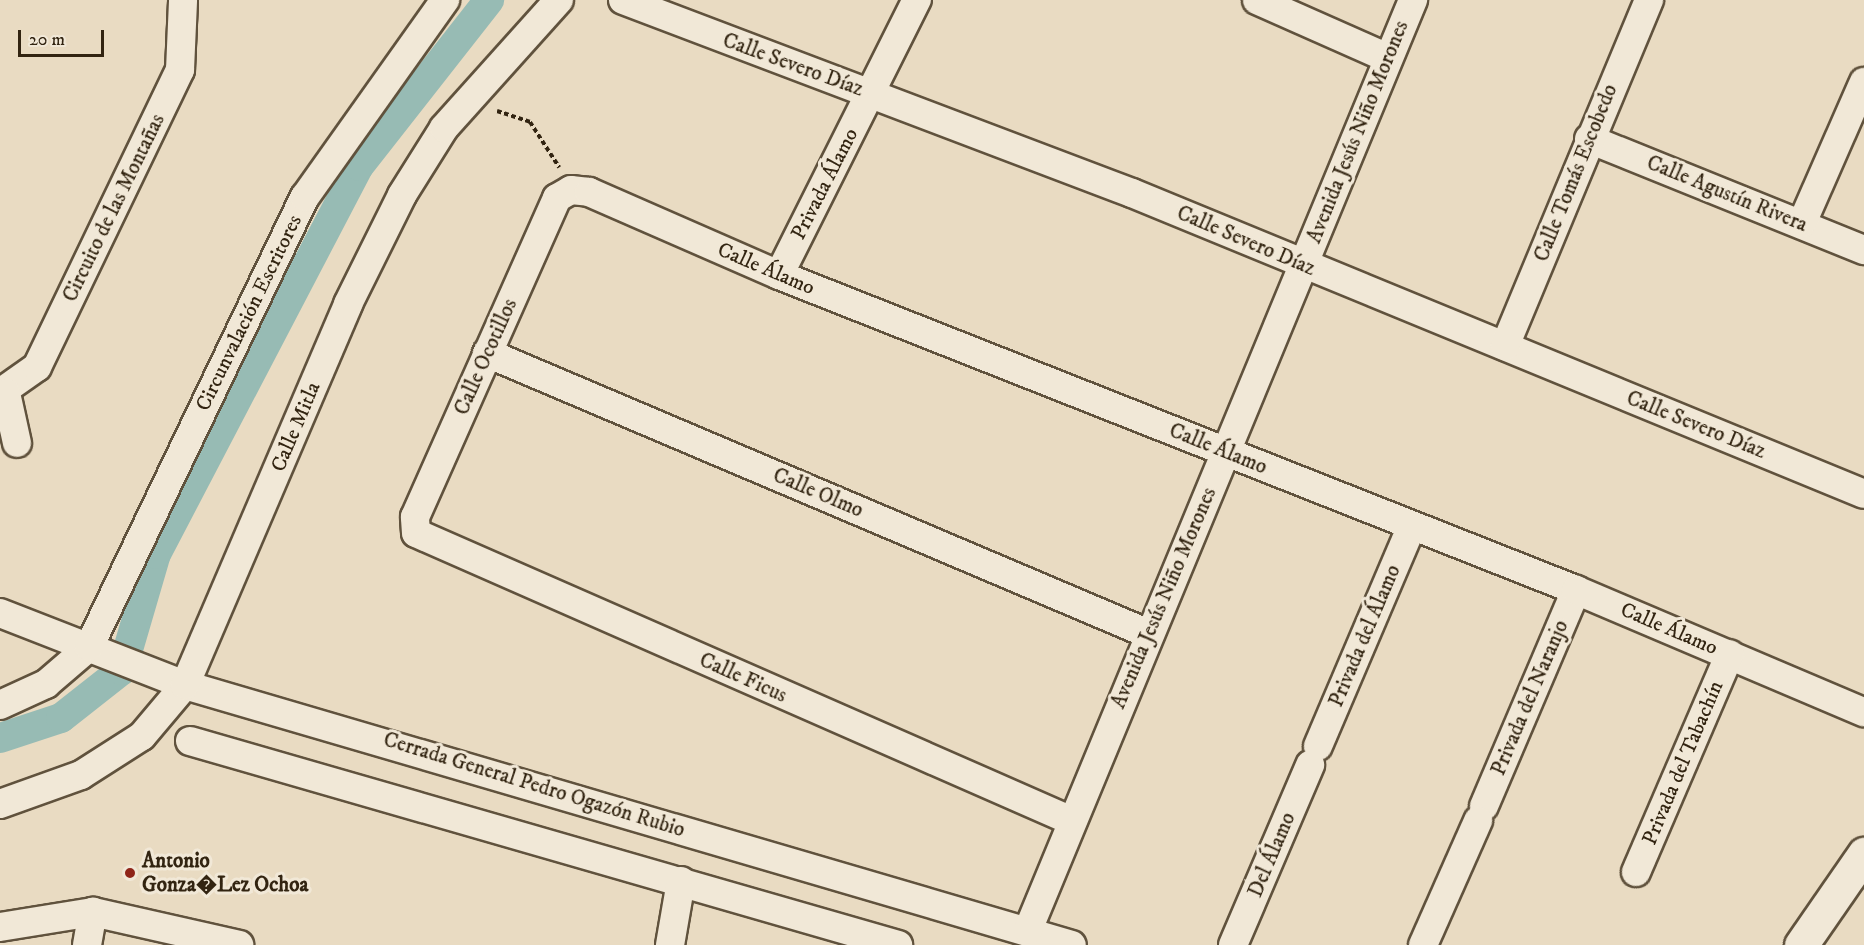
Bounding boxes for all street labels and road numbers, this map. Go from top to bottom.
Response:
street label: Avenida Jesús Niño Morones [1302,17,1414,247]
street label: Calle Severo Díaz [719,28,867,102]
street label: Calle Tomás Escobedo [1529,81,1623,265]
street label: Circuito de las Montañas [58,110,170,306]
street label: Privada Álamo [786,124,864,244]
street label: Calle Agustín Rivera [1643,150,1811,238]
street label: Calle Severo Díaz [1173,201,1319,281]
street label: Circunvalación Escritores [191,211,307,415]
street label: Calle Álamo [714,237,818,301]
street label: Calle Ocotillos [449,295,523,419]
street label: Calle Mitla [266,378,326,476]
street label: Calle Severo Díaz [1623,386,1769,464]
street label: Calle Álamo [1165,418,1271,480]
street label: Calle Olmo [769,463,867,523]
street label: Avenida Jesús Niño Morones [1106,484,1222,712]
street label: Privada del Álamo [1324,561,1406,711]
street label: Calle Álamo [1617,597,1721,661]
street label: Privada del Naranjo [1486,617,1574,779]
street label: Calle Ficus [695,648,791,708]
street label: Privada del Tabachín [1637,677,1729,849]
street label: Cerrada General Pedro Ogazón Rubio [380,727,688,843]
street label: Del Álamo [1243,809,1301,901]

